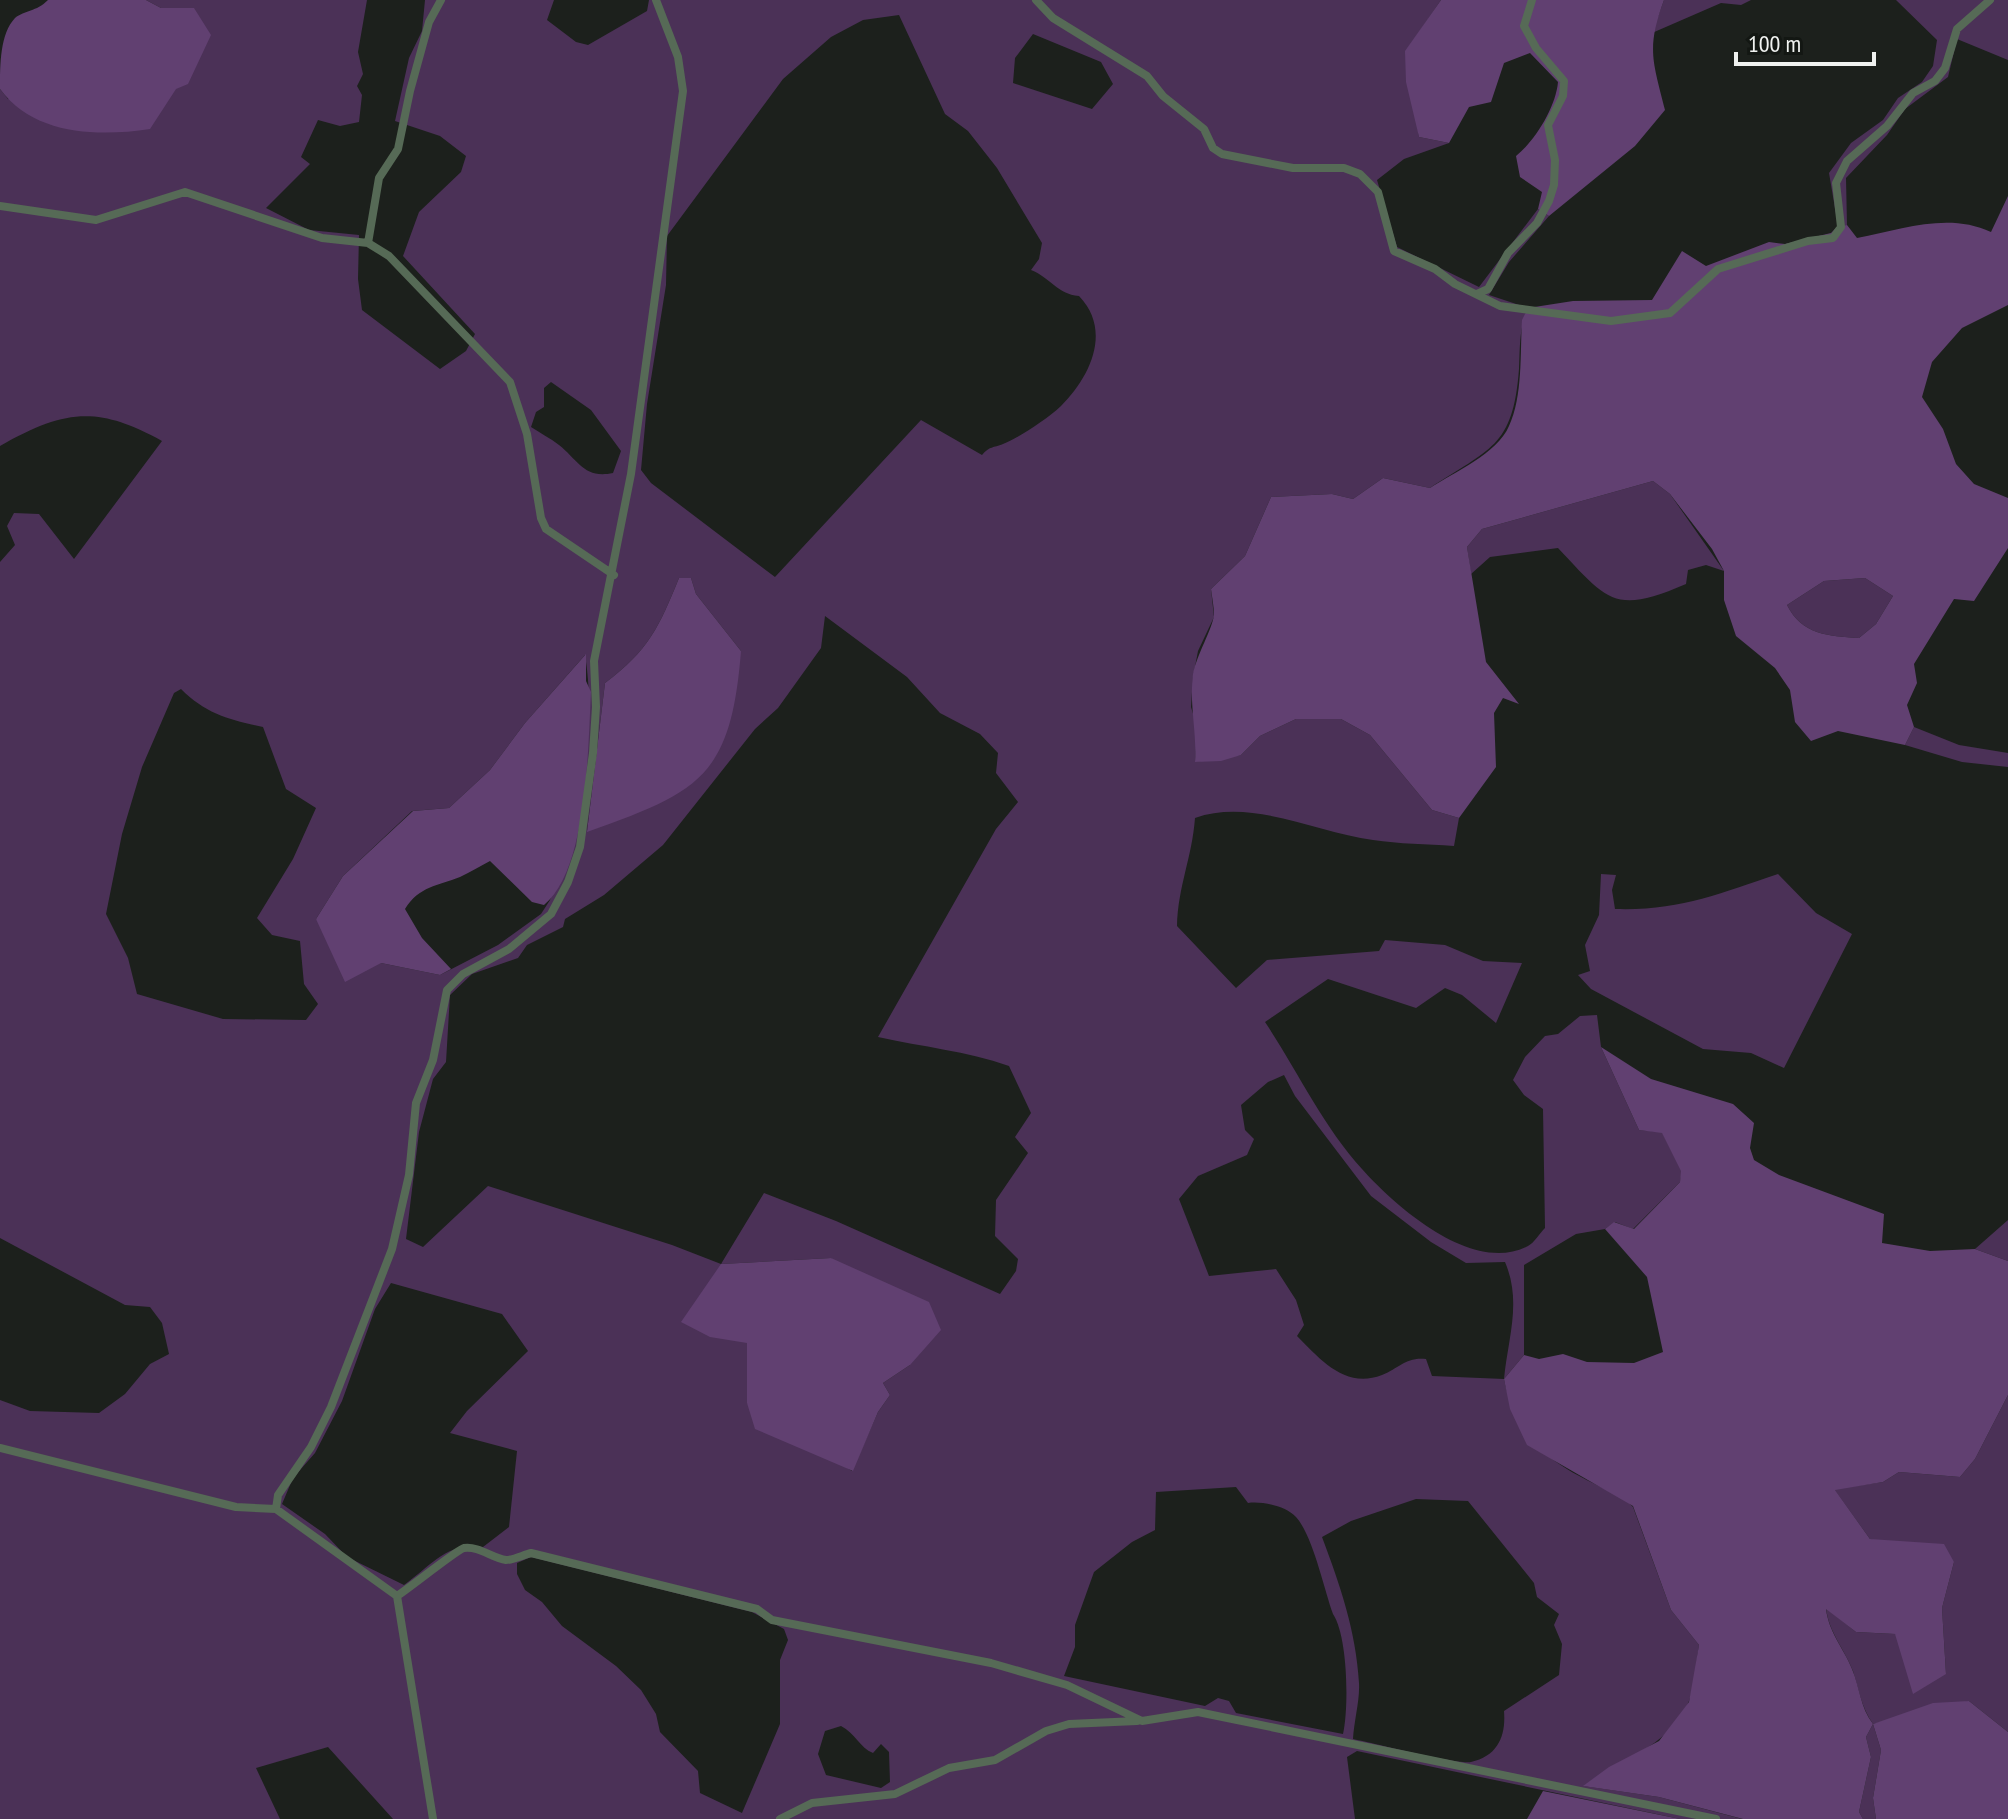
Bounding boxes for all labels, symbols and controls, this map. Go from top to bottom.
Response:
scale bar [1736,16,1874,66]
text: 100 m [1748,28,1801,59]

